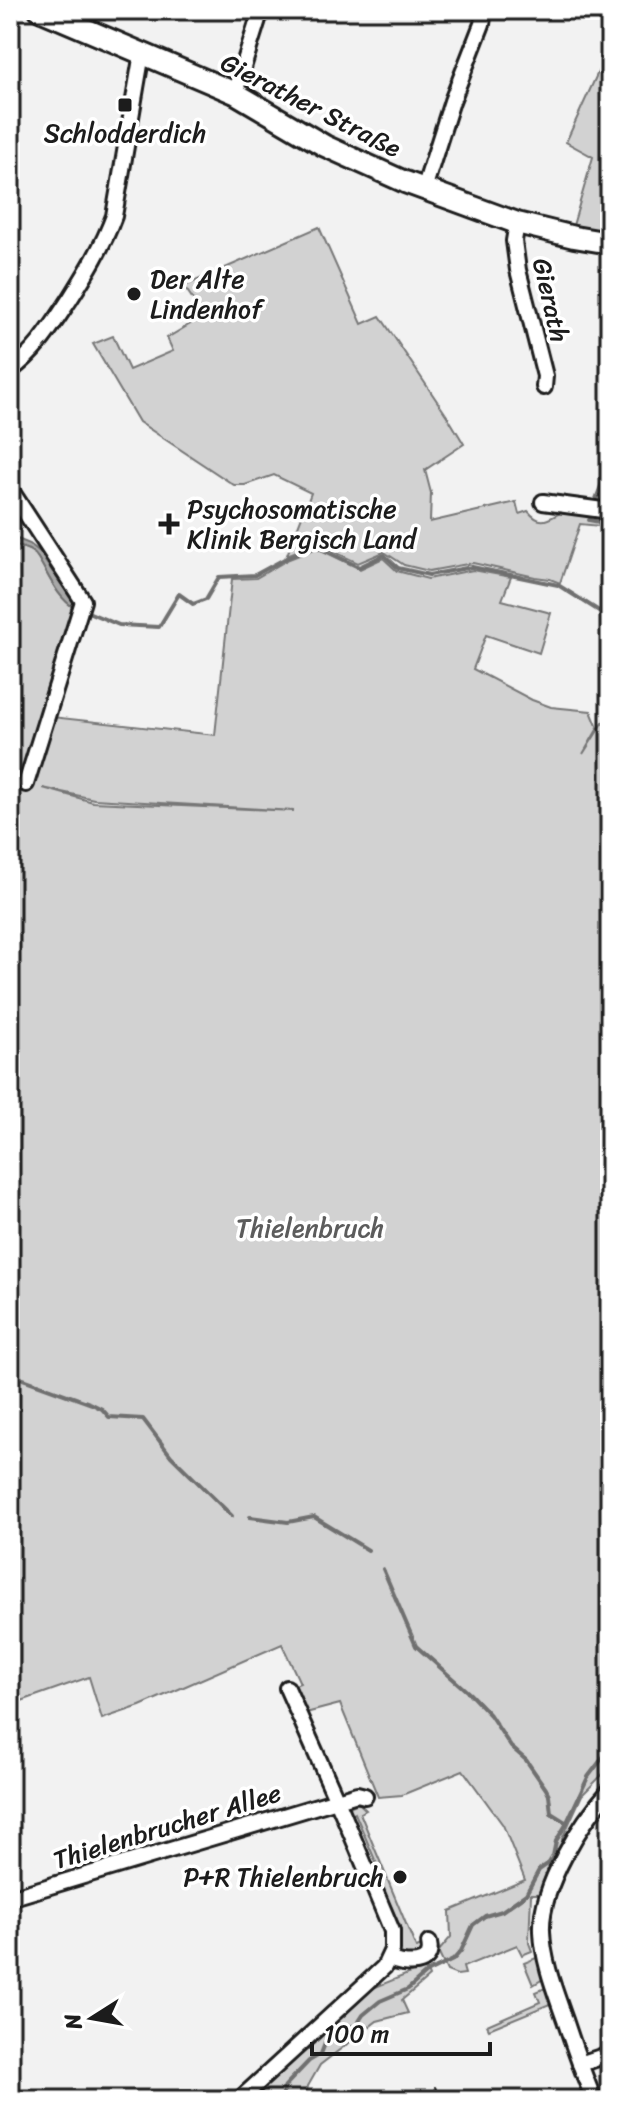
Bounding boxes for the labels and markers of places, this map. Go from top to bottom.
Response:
marker: Schlodderdich [116,96,134,114]
place label: Schlodderdich [44,110,206,156]
place label: Der Alte Lindenhof [150,256,265,332]
marker: Der Alte Lindenhof [125,285,143,303]
place label: Psychosomatische Klinik Bergisch Land [187,486,418,562]
marker: Psychosomatische Klinik Bergisch Land [158,513,180,535]
place label: P+R Thielenbruch [183,1854,384,1900]
marker: P+R Thielenbruch [391,1868,409,1886]

